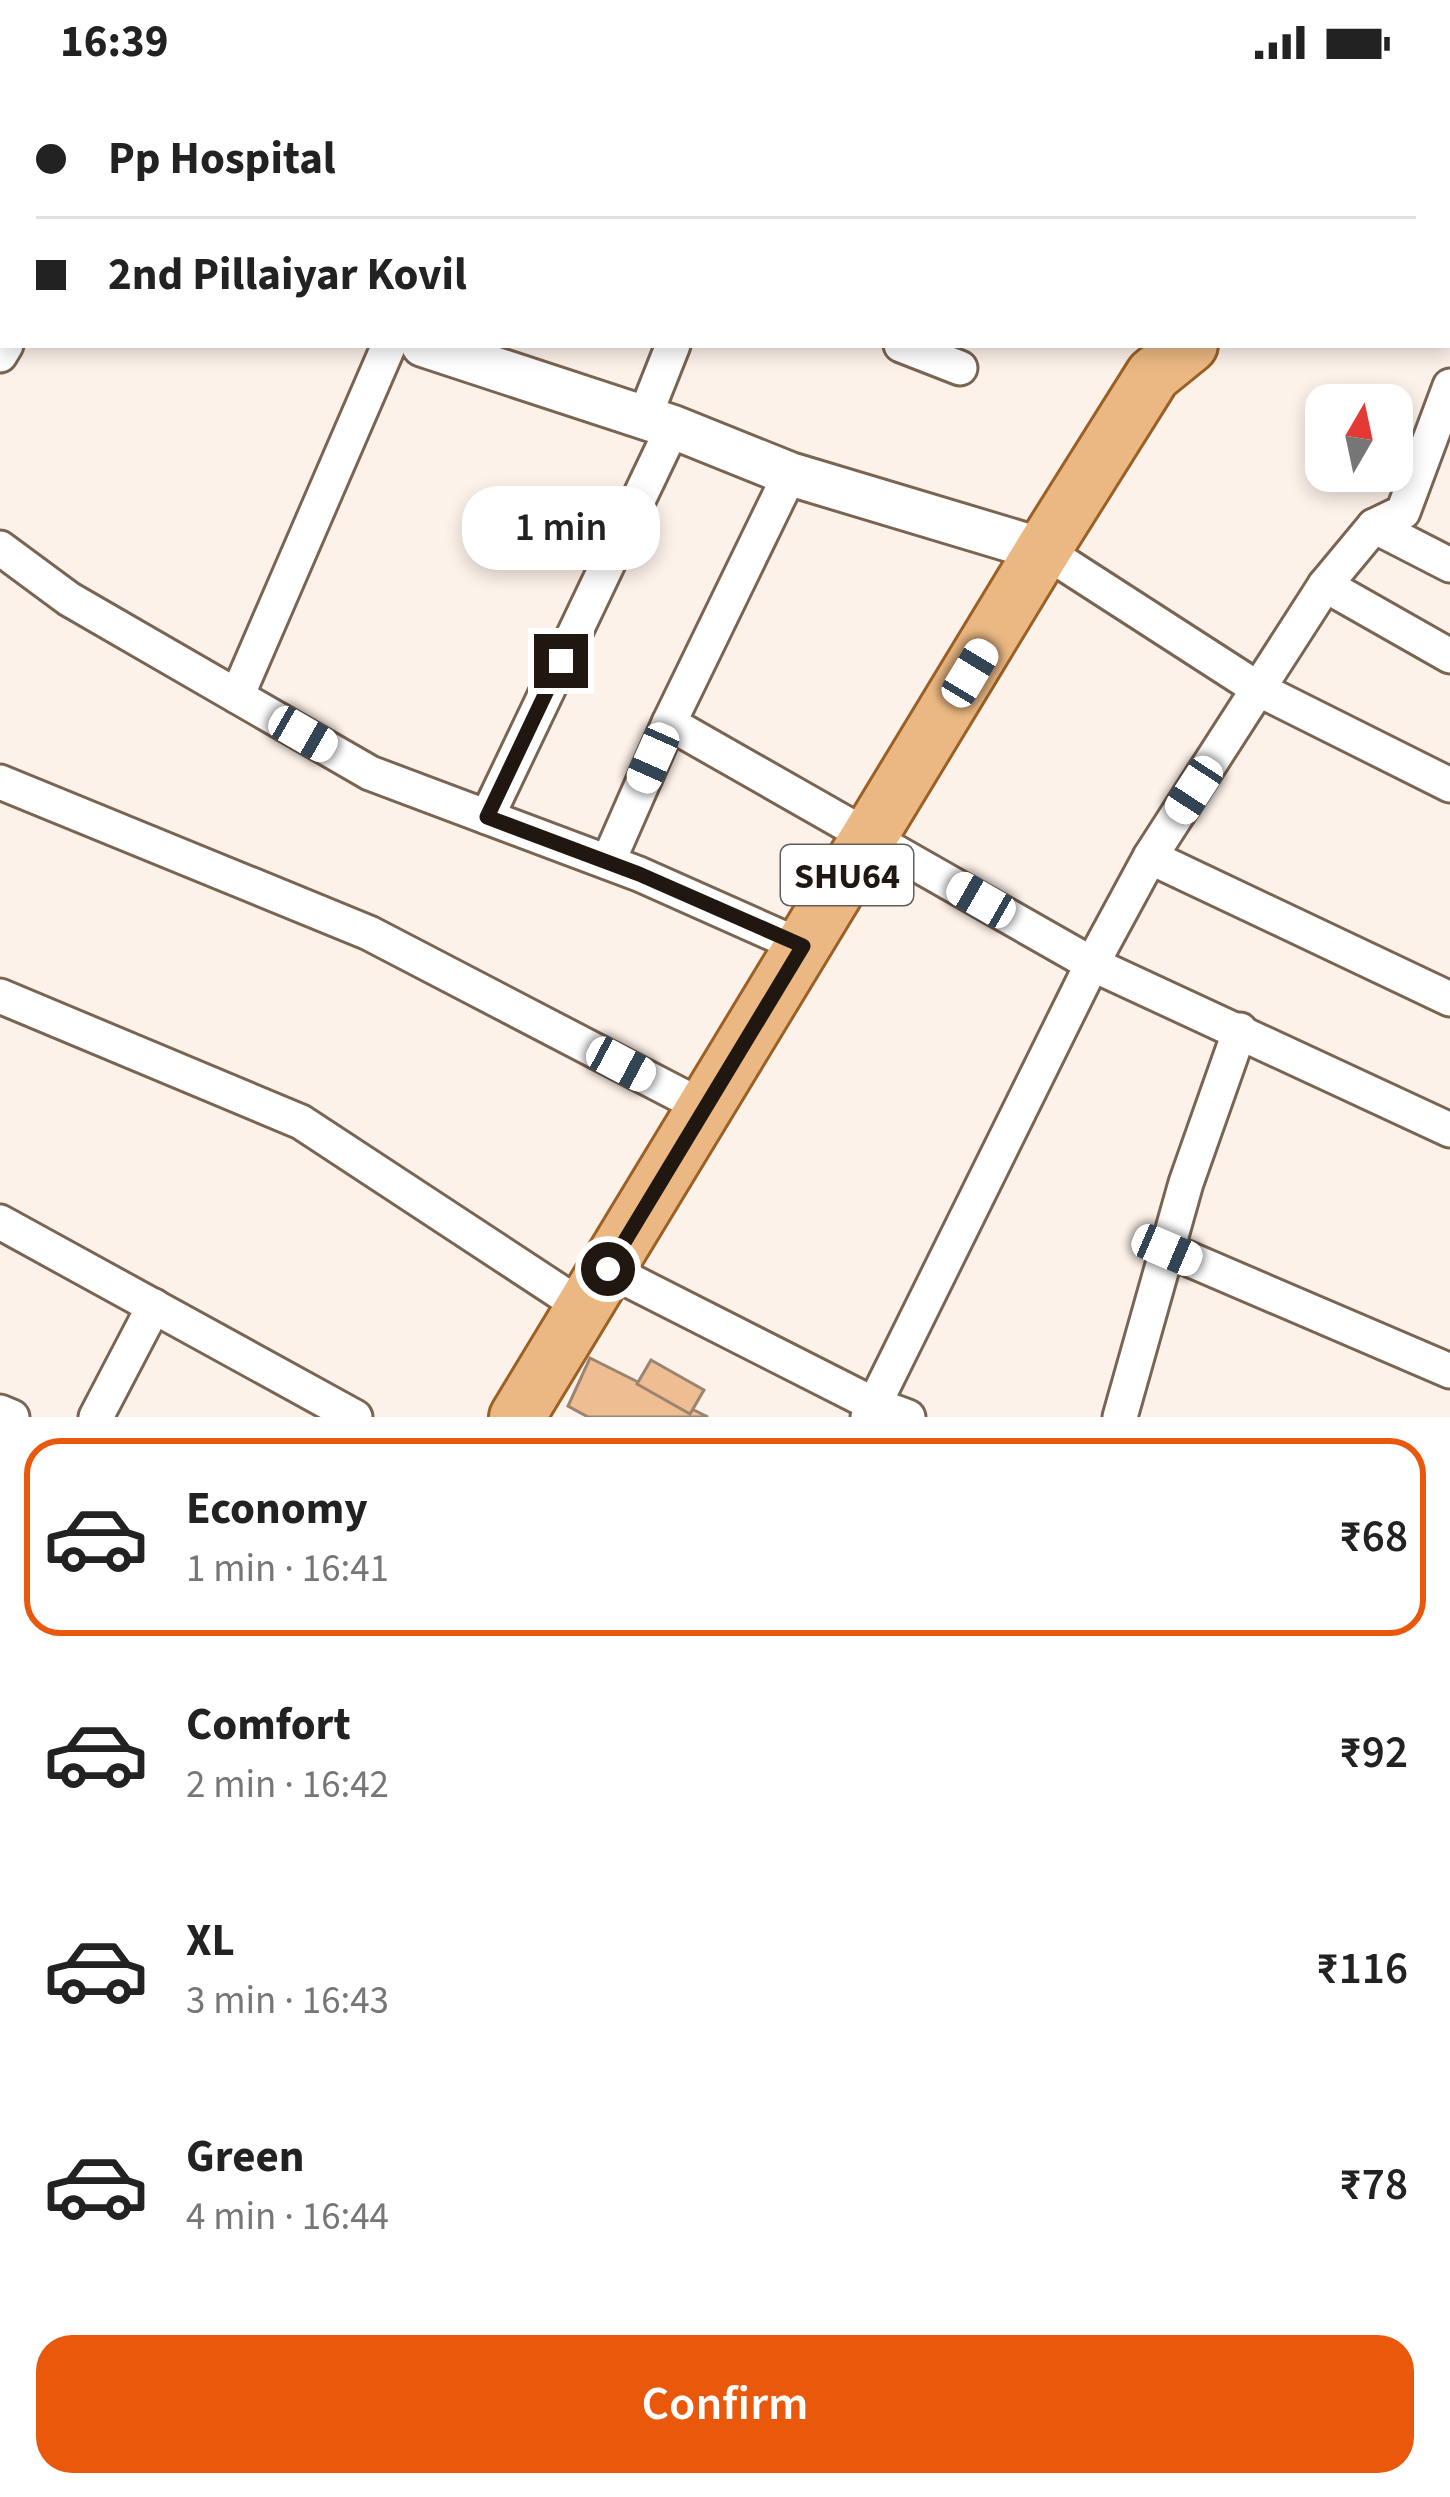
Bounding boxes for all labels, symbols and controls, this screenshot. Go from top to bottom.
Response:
text: 16:39 [60,10,169,74]
text: Pp Hospital [108,127,336,191]
text: 2nd Pillaiyar Kovil [108,243,467,307]
north arrow [1305,384,1413,492]
map controls [1305,384,1413,492]
callout: 1 min [462,487,660,571]
text: 1 min [515,500,607,556]
car [936,633,1004,713]
route end [534,634,588,688]
car [263,700,343,768]
car [622,718,684,798]
car [1159,750,1229,830]
road number: SHU64 [781,845,913,905]
car [941,866,1021,934]
car [581,1031,661,1097]
car [1127,1219,1207,1281]
route start [581,1242,635,1296]
text: Economy [186,1477,368,1541]
icon: car [42,1483,150,1591]
text: ₹68 [1339,1505,1408,1569]
text: 1 min · 16:41 [186,1541,389,1597]
text: Comfort [186,1693,351,1757]
icon: car [42,1699,150,1807]
text: ₹92 [1339,1721,1408,1785]
text: 2 min · 16:42 [186,1757,389,1813]
text: XL [186,1909,235,1973]
icon: car [42,1915,150,2023]
text: ₹116 [1316,1937,1408,2001]
text: 3 min · 16:43 [186,1973,389,2029]
text: Green [186,2125,305,2189]
icon: car [42,2131,150,2239]
text: ₹78 [1339,2153,1408,2217]
text: 4 min · 16:44 [186,2189,389,2245]
button: Confirm [36,2335,1414,2473]

